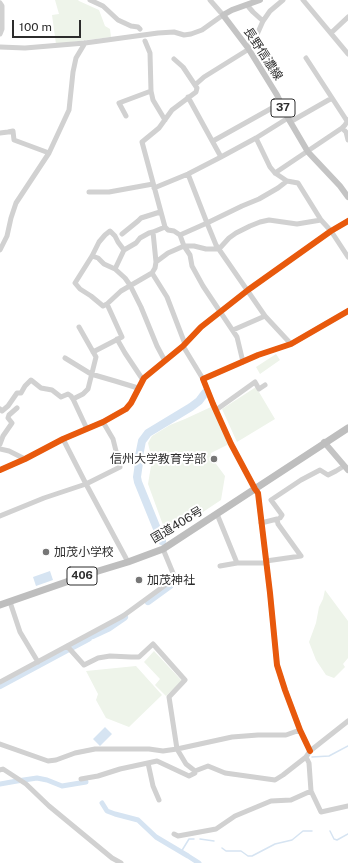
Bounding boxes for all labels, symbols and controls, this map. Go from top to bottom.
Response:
scale bar [14,12,83,38]
text: 100 m [19,20,52,34]
street label: 長野信濃線 [241,25,285,83]
road number: 37 [271,99,295,117]
place label: 信州大学教育学部 [110,452,206,466]
marker: 信州大学教育学部 [209,454,219,464]
street label: 国道406号 [148,504,206,546]
place label: 加茂小学校 [54,545,114,559]
marker: 加茂小学校 [41,547,51,557]
road number: 406 [67,567,97,585]
place label: 加茂神社 [147,573,195,587]
marker: 加茂神社 [134,575,144,585]

